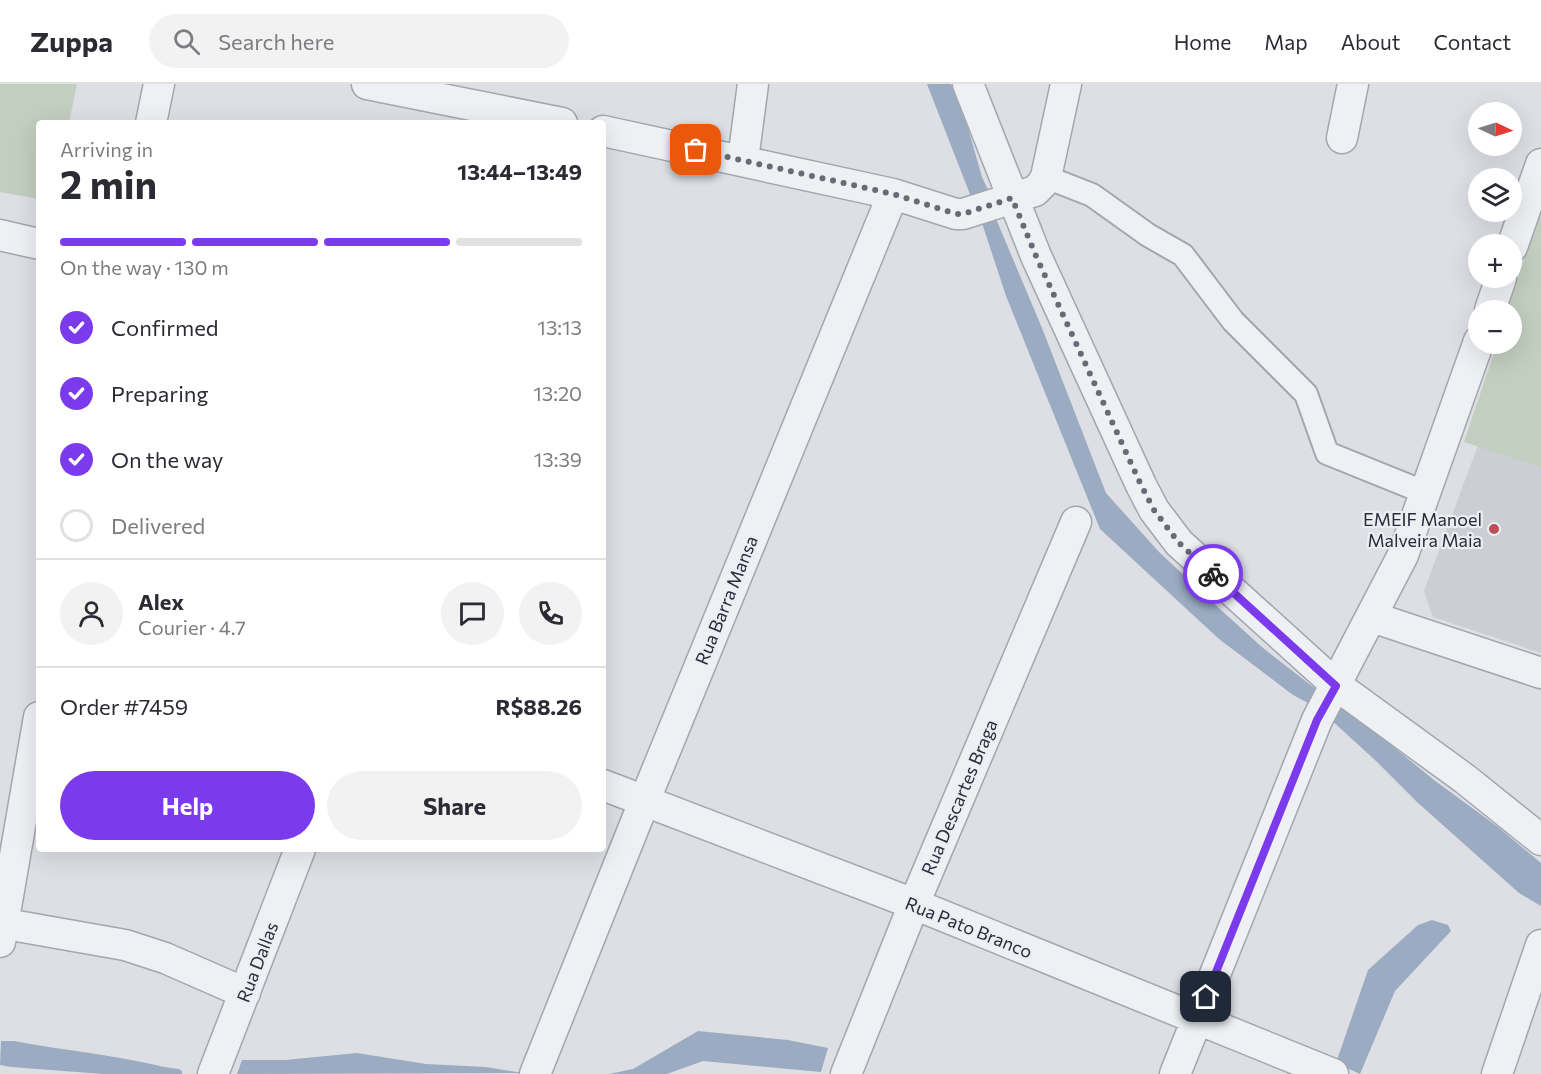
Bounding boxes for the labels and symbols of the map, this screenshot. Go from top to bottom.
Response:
north arrow [1468,102,1522,156]
pin [670,124,721,175]
place label: EMEIF Manoel Malveira Maia [1363,508,1482,551]
marker: EMEIF Manoel Malveira Maia [1487,522,1501,536]
street label: Rua Barra Mansa [690,532,762,668]
courier [1183,544,1243,604]
street label: Rua Descartes Braga [916,716,1002,878]
street label: Rua Pato Branco [902,892,1036,962]
street label: Rua Dallas [232,919,282,1005]
pin [1180,971,1231,1022]

